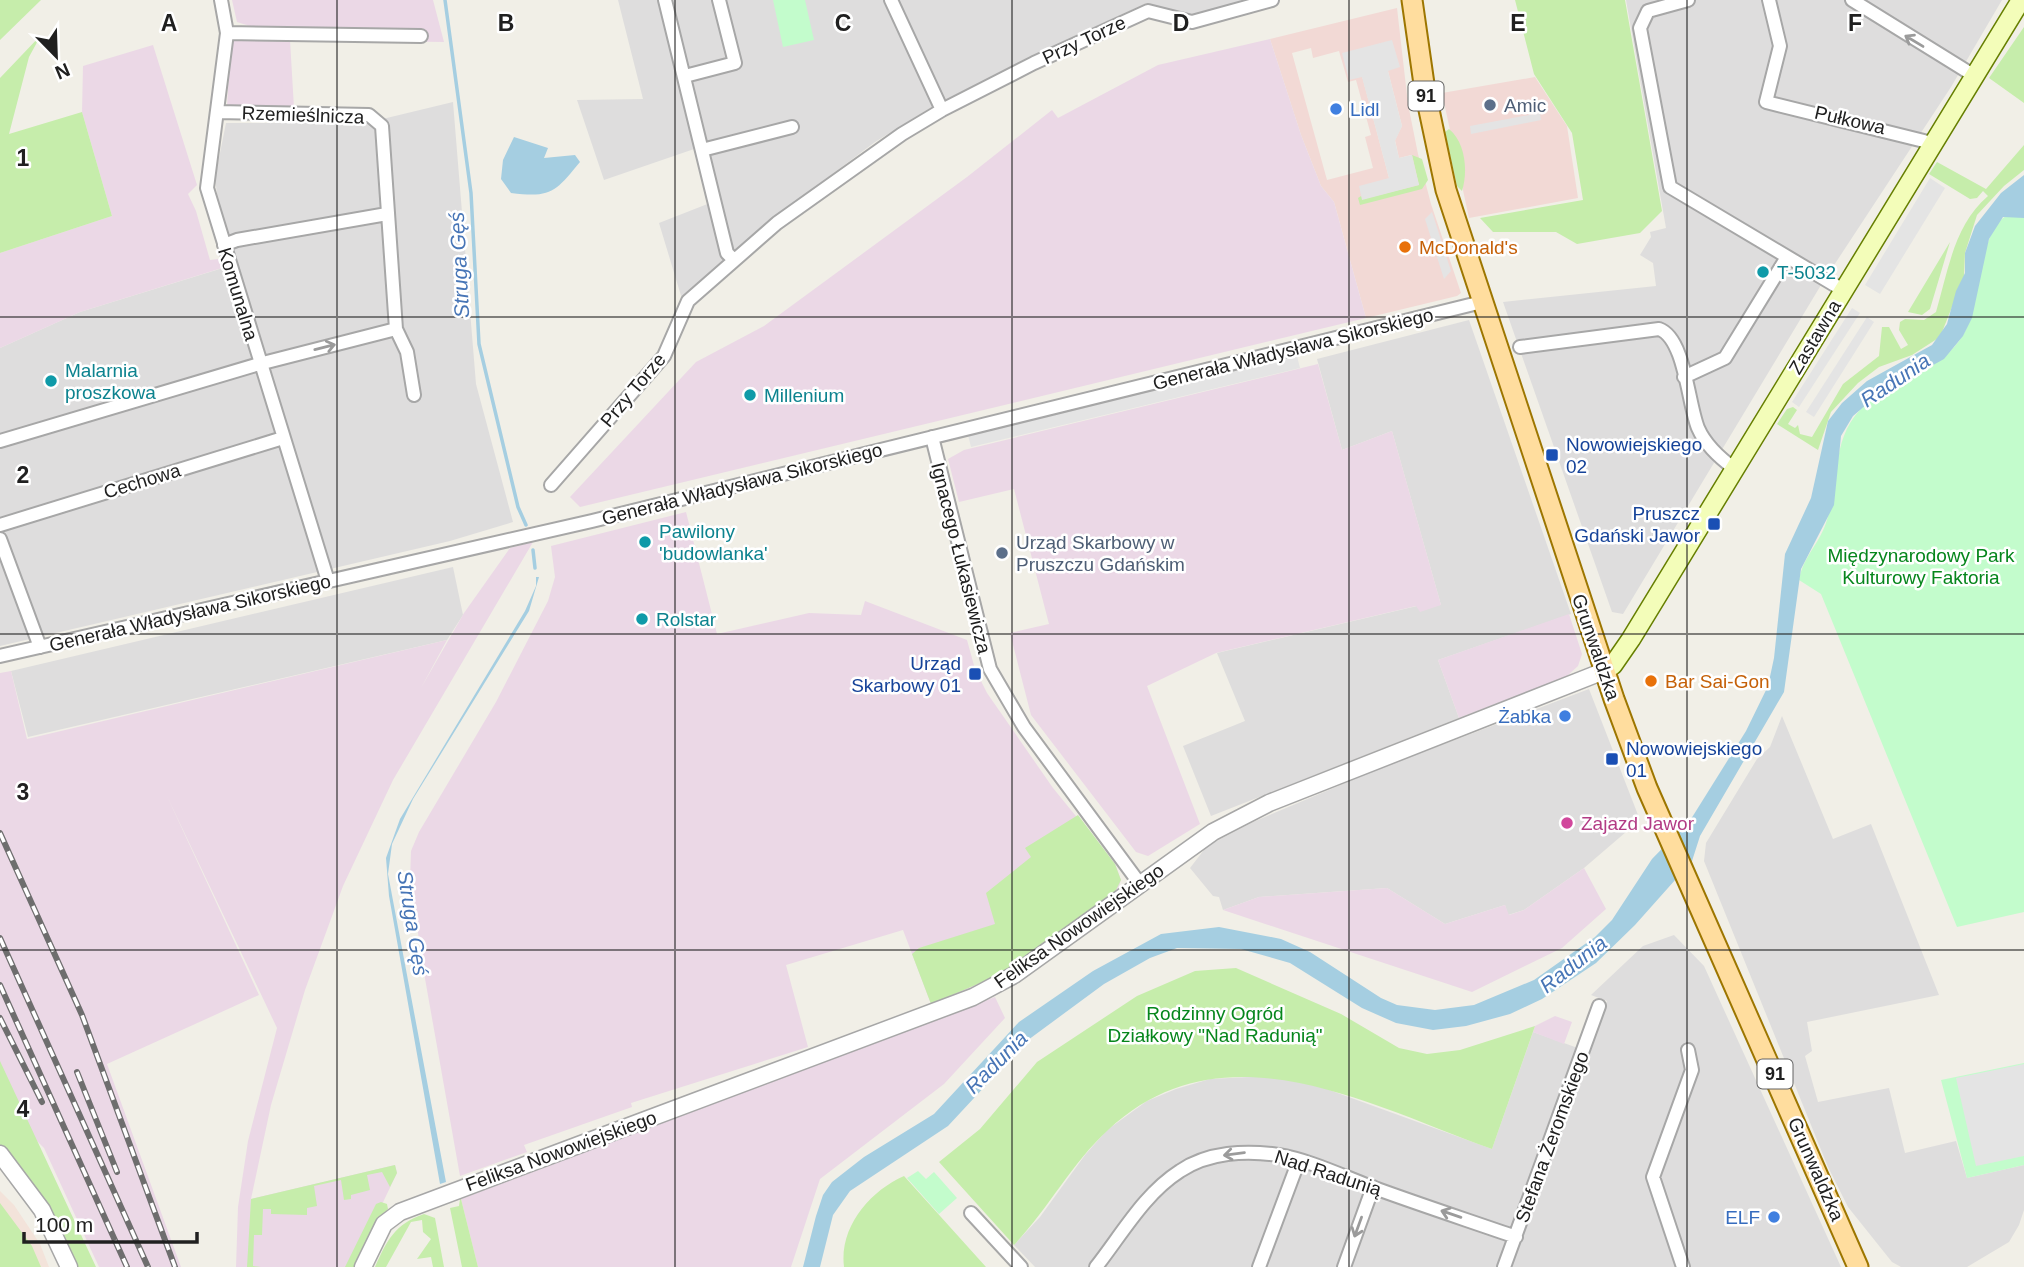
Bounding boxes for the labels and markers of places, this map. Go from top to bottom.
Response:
place label: Amic [1504,95,1546,116]
marker: Amic [1482,97,1498,113]
place label: Lidl [1350,99,1380,120]
marker: Lidl [1328,101,1344,117]
place label: McDonald's [1419,237,1518,258]
marker: McDonald's [1397,239,1413,255]
place label: T-5032 [1777,262,1836,283]
marker: T-5032 [1755,264,1771,280]
place label: Malarnia proszkowa [65,360,156,403]
marker: Malarnia proszkowa [43,373,59,389]
place label: Millenium [764,385,844,406]
marker: Millenium [742,387,758,403]
place label: Nowowiejskiego 02 [1566,434,1702,477]
marker: Nowowiejskiego 02 [1544,447,1560,463]
place label: Pruszcz Gdański Jawor [1574,503,1701,546]
marker: Pruszcz Gdański Jawor [1706,516,1722,532]
place label: Pawilony 'budowlanka' [659,521,768,564]
place label: Urząd Skarbowy w Pruszczu Gdańskim [1016,532,1185,575]
marker: Pawilony 'budowlanka' [637,534,653,550]
marker: Urząd Skarbowy w Pruszczu Gdańskim [994,545,1010,561]
place label: Rolstar [656,609,717,630]
marker: Rolstar [634,611,650,627]
place label: Urząd Skarbowy 01 [851,653,961,696]
marker: Urząd Skarbowy 01 [967,666,983,682]
place label: Bar Sai-Gon [1665,671,1770,692]
marker: Bar Sai-Gon [1643,673,1659,689]
place label: Żabka [1498,706,1551,727]
marker: Żabka [1557,708,1573,724]
place label: Nowowiejskiego 01 [1626,738,1762,781]
marker: Nowowiejskiego 01 [1604,751,1620,767]
place label: Zajazd Jawor [1581,813,1695,834]
marker: Zajazd Jawor [1559,815,1575,831]
place label: ELF [1725,1207,1760,1228]
marker: ELF [1766,1209,1782,1225]

